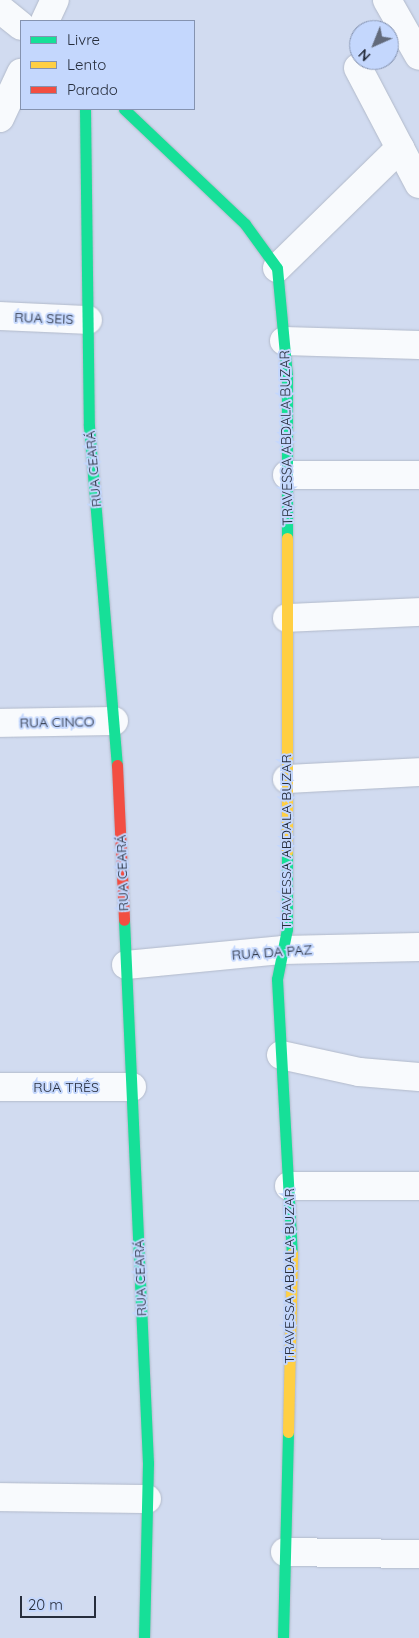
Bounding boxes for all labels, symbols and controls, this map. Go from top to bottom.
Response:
legend [20,20,195,110]
north arrow [349,20,399,70]
text: Livre [67,30,100,49]
text: N [354,45,374,65]
text: Lento [67,55,106,74]
text: Parado [67,80,118,99]
street label: RUA SEIS [14,309,74,327]
street label: TRAVESSA ABDALA BUZAR [276,350,296,526]
street label: RUA CEARÁ [81,430,105,508]
street label: RUA CINCO [19,713,95,731]
street label: TRAVESSA ABDALA BUZAR [278,754,294,930]
street label: RUA CEARÁ [112,834,132,912]
street label: RUA DA PAZ [231,941,313,963]
street label: RUA TRÊS [33,1079,99,1095]
street label: TRAVESSA ABDALA BUZAR [281,1188,297,1364]
street label: RUA CEARÁ [130,1239,150,1317]
scale bar [22,1586,99,1618]
text: 20 m [28,1595,63,1614]

